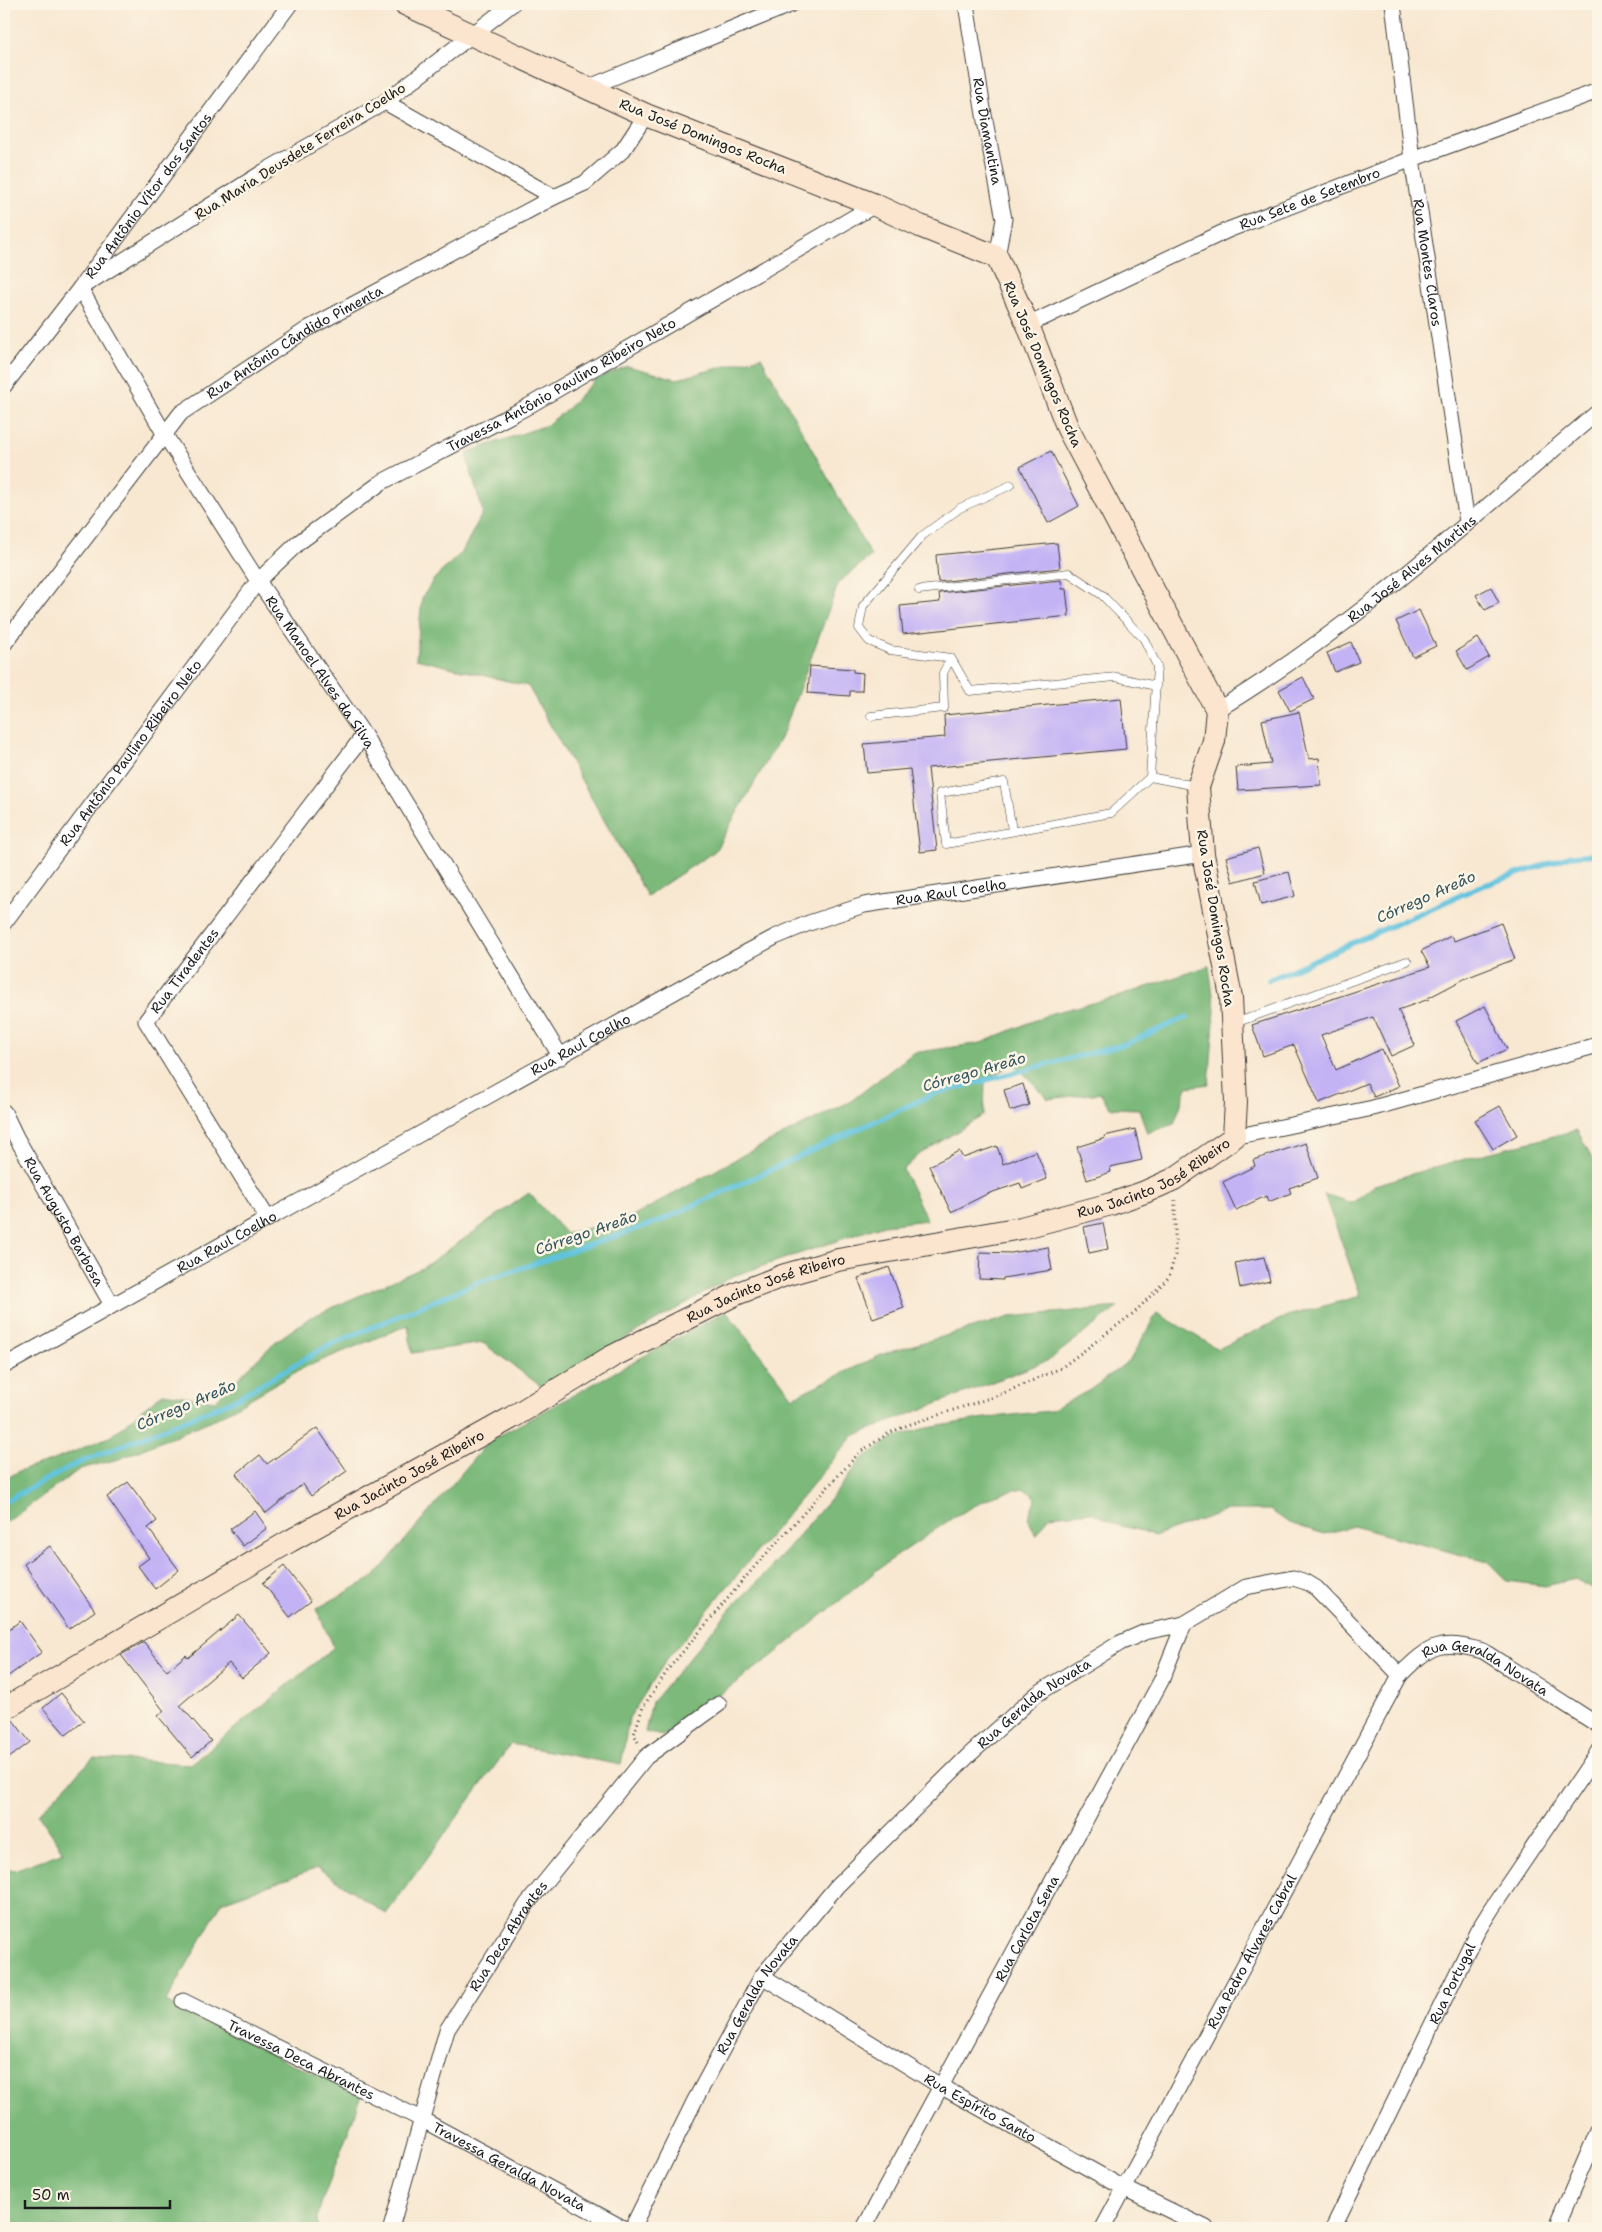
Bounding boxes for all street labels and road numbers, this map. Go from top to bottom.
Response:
street label: Rua Diamantina [969,76,1006,187]
street label: Rua Maria Deusdete Ferreira Coelho [191,78,409,224]
street label: Rua José Domingos Rocha [617,94,790,178]
street label: Rua Antônio Vítor dos Santos [81,109,216,282]
street label: Rua Sete de Setembro [1237,163,1383,234]
street label: Rua Montes Claros [1409,198,1446,328]
street label: Rua José Domingos Rocha [1000,278,1086,450]
street label: Rua Antônio Cândido Pimenta [203,281,386,403]
street label: Travessa Antônio Paulino Ribeiro Neto [444,313,679,456]
street label: Rua José Alves Martins [1344,511,1480,626]
street label: Rua Manoel Alves da Silva [262,592,379,752]
street label: Rua Antônio Paulino Ribeiro Neto [55,656,205,849]
street label: Rua José Domingos Rocha [1193,828,1239,1008]
street label: Rua Raul Coelho [895,875,1008,909]
street label: Rua Tiradentes [146,924,223,1017]
street label: Rua Raul Coelho [527,1009,634,1080]
street label: Rua Jacinto José Ribeiro [1075,1134,1234,1222]
street label: Rua Augusto Barbosa [20,1154,108,1289]
street label: Rua Raul Coelho [174,1207,280,1277]
street label: Rua Jacinto José Ribeiro [684,1250,847,1326]
street label: Rua Jacinto José Ribeiro [331,1426,487,1524]
street label: Rua Geralda Novata [1418,1636,1552,1700]
street label: Rua Geralda Novata [973,1654,1094,1752]
street label: Rua Pedro Álvares Cabral [1203,1870,1301,2032]
street label: Rua Carlota Sena [991,1872,1063,1985]
street label: Rua Deca Abrantes [465,1877,551,1995]
street label: Rua Geralda Novata [712,1931,802,2058]
street label: Rua Portugal [1425,1939,1480,2027]
street label: Travessa Deca Abrantes [225,2016,378,2104]
street label: Rua Espírito Santo [921,2069,1039,2146]
street label: Travessa Geralda Novata [430,2118,589,2215]

